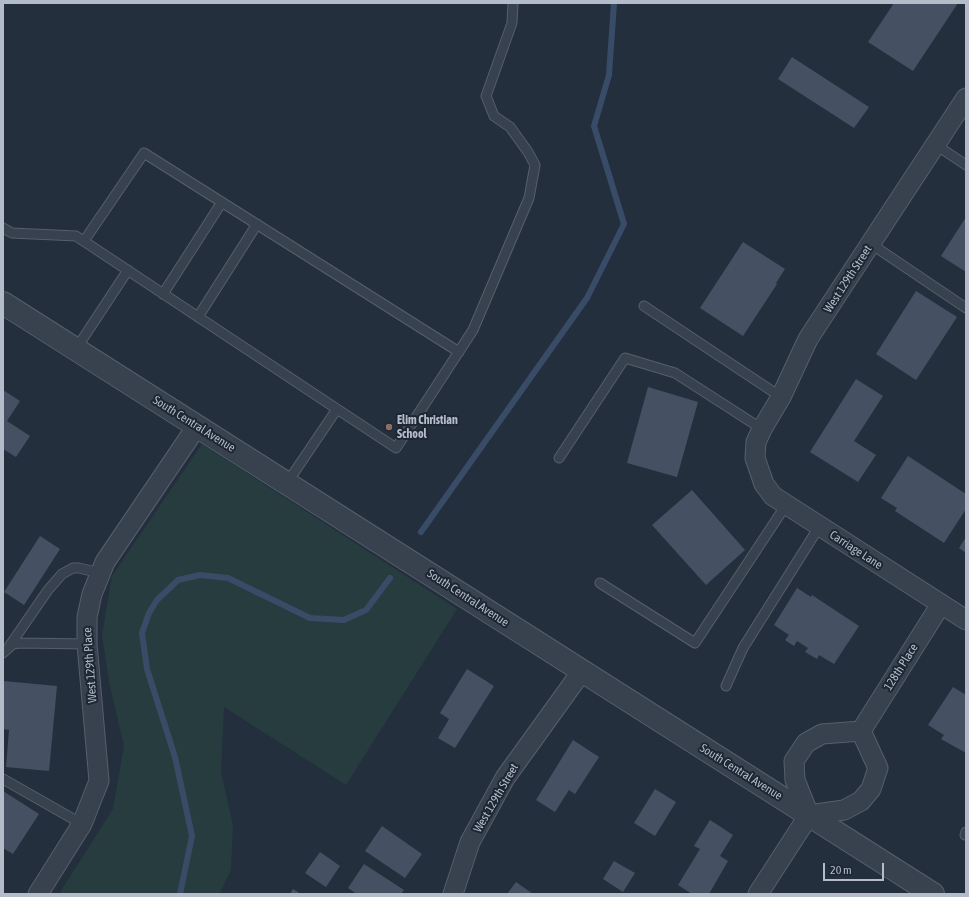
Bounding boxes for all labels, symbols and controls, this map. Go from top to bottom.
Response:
street label: West 129th Street [821,243,875,315]
street label: South Central Avenue [150,393,238,455]
place label: Elim Christian School [397,413,458,441]
marker: Elim Christian School [384,422,394,432]
street label: Carriage Lane [827,528,885,572]
street label: South Central Avenue [424,566,512,630]
street label: West 129th Place [80,627,100,703]
street label: 128th Place [881,641,921,693]
street label: South Central Avenue [697,741,785,803]
street label: West 129th Street [470,761,522,835]
scale bar [825,855,886,881]
text: 20 m [830,863,852,877]

